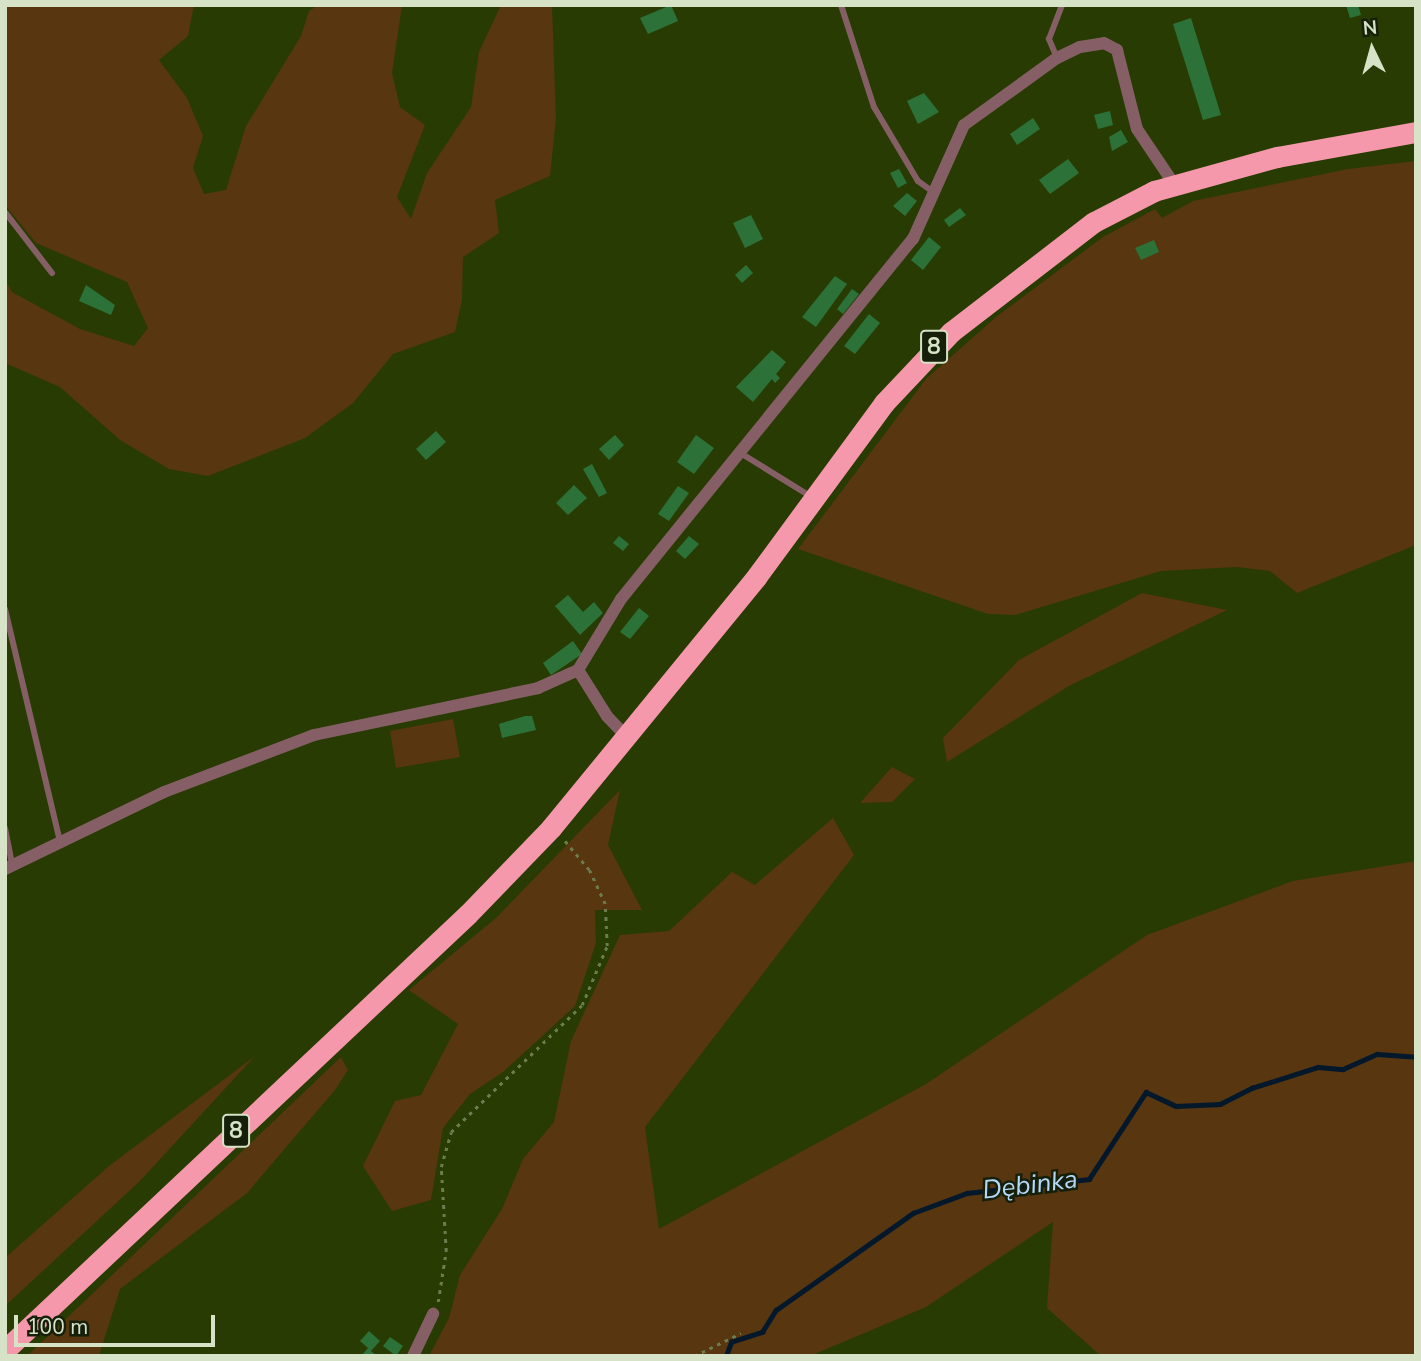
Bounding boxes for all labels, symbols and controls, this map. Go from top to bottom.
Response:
north arrow [1337,14,1407,84]
text: N [1362,15,1378,42]
road number: 8 [920,328,948,366]
road number: 8 [222,1112,250,1150]
water label: Dębinka [981,1164,1079,1206]
scale bar [18,1302,219,1346]
text: 100 m [27,1313,88,1341]

